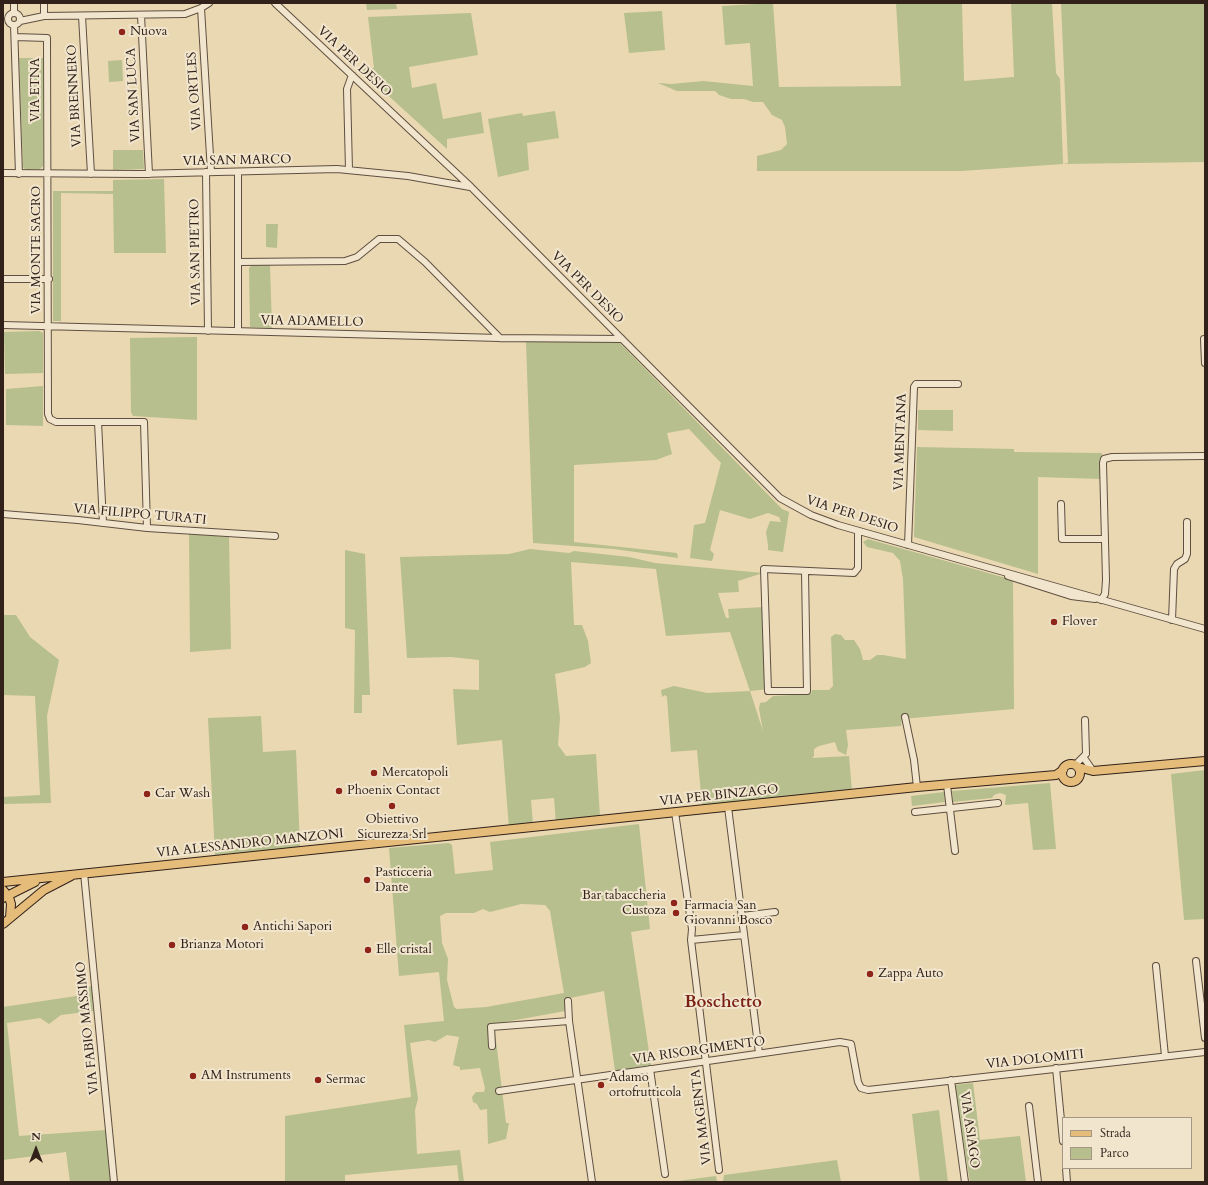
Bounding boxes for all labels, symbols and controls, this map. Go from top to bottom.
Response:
place label: Nuova [130,24,167,40]
street label: VIA PER DESIO [314,24,394,100]
marker: Nuova [117,27,127,37]
street label: VIA BRENNERO [65,44,85,148]
street label: VIA SAN LUCA [124,47,144,143]
street label: VIA ORTLES [184,51,206,131]
street label: VIA ETNA [28,58,44,122]
street label: VIA SAN MARCO [182,152,292,170]
street label: VIA MONTE SACRO [29,186,45,314]
street label: VIA SAN PIETRO [187,198,205,306]
street label: VIA PER DESIO [548,249,626,327]
street label: VIA ADAMELLO [260,313,364,331]
street label: VIA MENTANA [892,393,910,491]
street label: VIA PER DESIO [804,493,900,537]
street label: VIA FILIPPO TURATI [73,501,207,529]
place label: Flover [1062,614,1097,630]
marker: Flover [1049,617,1059,627]
place label: Mercatopoli [382,765,448,781]
marker: Mercatopoli [369,768,379,778]
street label: VIA PER BINZAGO [659,782,779,810]
place label: Phoenix Contact [347,783,440,799]
place label: Car Wash [155,786,210,802]
marker: Phoenix Contact [334,786,344,796]
marker: Car Wash [142,789,152,799]
marker: Obiettivo Sicurezza Srl [387,801,397,811]
place label: Obiettivo Sicurezza Srl [357,812,427,843]
street label: VIA ALESSANDRO MANZONI [156,826,344,862]
place label: Pasticceria Dante [375,865,432,896]
marker: Pasticceria Dante [362,875,372,885]
place label: Bar tabaccheria Custoza [582,888,666,919]
marker: Bar tabaccheria Custoza [669,898,679,908]
place label: Farmacia San Giovanni Bosco [684,898,772,929]
marker: Farmacia San Giovanni Bosco [671,908,681,918]
place label: Antichi Sapori [253,919,332,935]
marker: Antichi Sapori [240,922,250,932]
place label: Brianza Motori [180,937,264,953]
marker: Brianza Motori [167,940,177,950]
place label: Elle cristal [376,942,432,958]
marker: Elle cristal [363,945,373,955]
street label: VIA FABIO MASSIMO [73,961,103,1095]
place label: Zappa Auto [878,966,943,982]
marker: Zappa Auto [865,969,875,979]
district label: Boschetto [684,993,762,1013]
street label: VIA RISORGIMENTO [632,1034,766,1068]
street label: VIA DOLOMITI [985,1047,1085,1073]
place label: AM Instruments [201,1068,291,1084]
street label: VIA MAGENTA [688,1068,716,1166]
place label: Adamo ortofrutticola [609,1070,681,1101]
marker: AM Instruments [188,1071,198,1081]
place label: Sermac [326,1072,366,1088]
marker: Sermac [313,1075,323,1085]
marker: Adamo ortofrutticola [596,1080,606,1090]
street label: VIA ASIAGO [956,1090,982,1170]
legend [1062,1117,1192,1169]
text: Strada [1100,1125,1131,1141]
north arrow [16,1129,56,1169]
text: N [31,1129,41,1144]
text: Parco [1100,1145,1129,1161]

